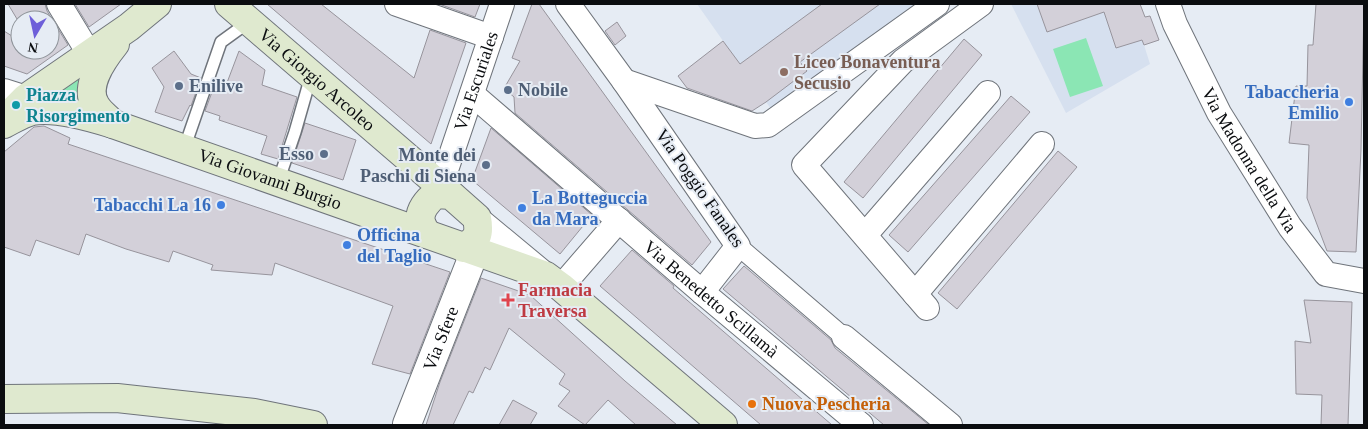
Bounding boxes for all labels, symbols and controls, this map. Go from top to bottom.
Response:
north arrow [10,10,60,60]
street label: Via Giorgio Arcoleo [255,24,379,135]
street label: Via Escuriales [450,29,502,133]
text: N [27,39,39,56]
place label: Liceo Bonaventura Secusio [794,52,941,93]
marker: Liceo Bonaventura Secusio [778,66,790,78]
place label: Enilive [189,76,243,96]
marker: Enilive [173,80,185,92]
place label: Nobile [518,80,568,100]
place label: Tabaccheria Emilio [1245,82,1339,123]
marker: Nobile [502,84,514,96]
street label: Via Madonna della Via [1198,84,1301,236]
place label: Piazza Risorgimento [26,85,130,126]
marker: Tabaccheria Emilio [1343,96,1355,108]
marker: Piazza Risorgimento [10,99,22,111]
street label: Via Poggio Fanales [652,125,748,251]
place label: Esso [279,144,314,164]
street label: Via Giovanni Burgio [196,145,344,214]
place label: Monte dei Paschi di Siena [360,145,476,186]
marker: Esso [318,148,330,160]
marker: Monte dei Paschi di Siena [480,159,492,171]
place label: La Botteguccia da Mara [532,188,647,229]
place label: Tabacchi La 16 [94,195,211,215]
marker: Tabacchi La 16 [215,199,227,211]
marker: La Botteguccia da Mara [516,202,528,214]
place label: Officina del Taglio [357,225,432,266]
street label: Via Benedetto Scillamà [640,236,782,362]
marker: Officina del Taglio [341,239,353,251]
place label: Farmacia Traversa [518,280,592,321]
marker: Farmacia Traversa [502,294,514,306]
street label: Via Sfere [419,303,462,373]
place label: Nuova Pescheria [762,394,890,414]
marker: Nuova Pescheria [746,398,758,410]

